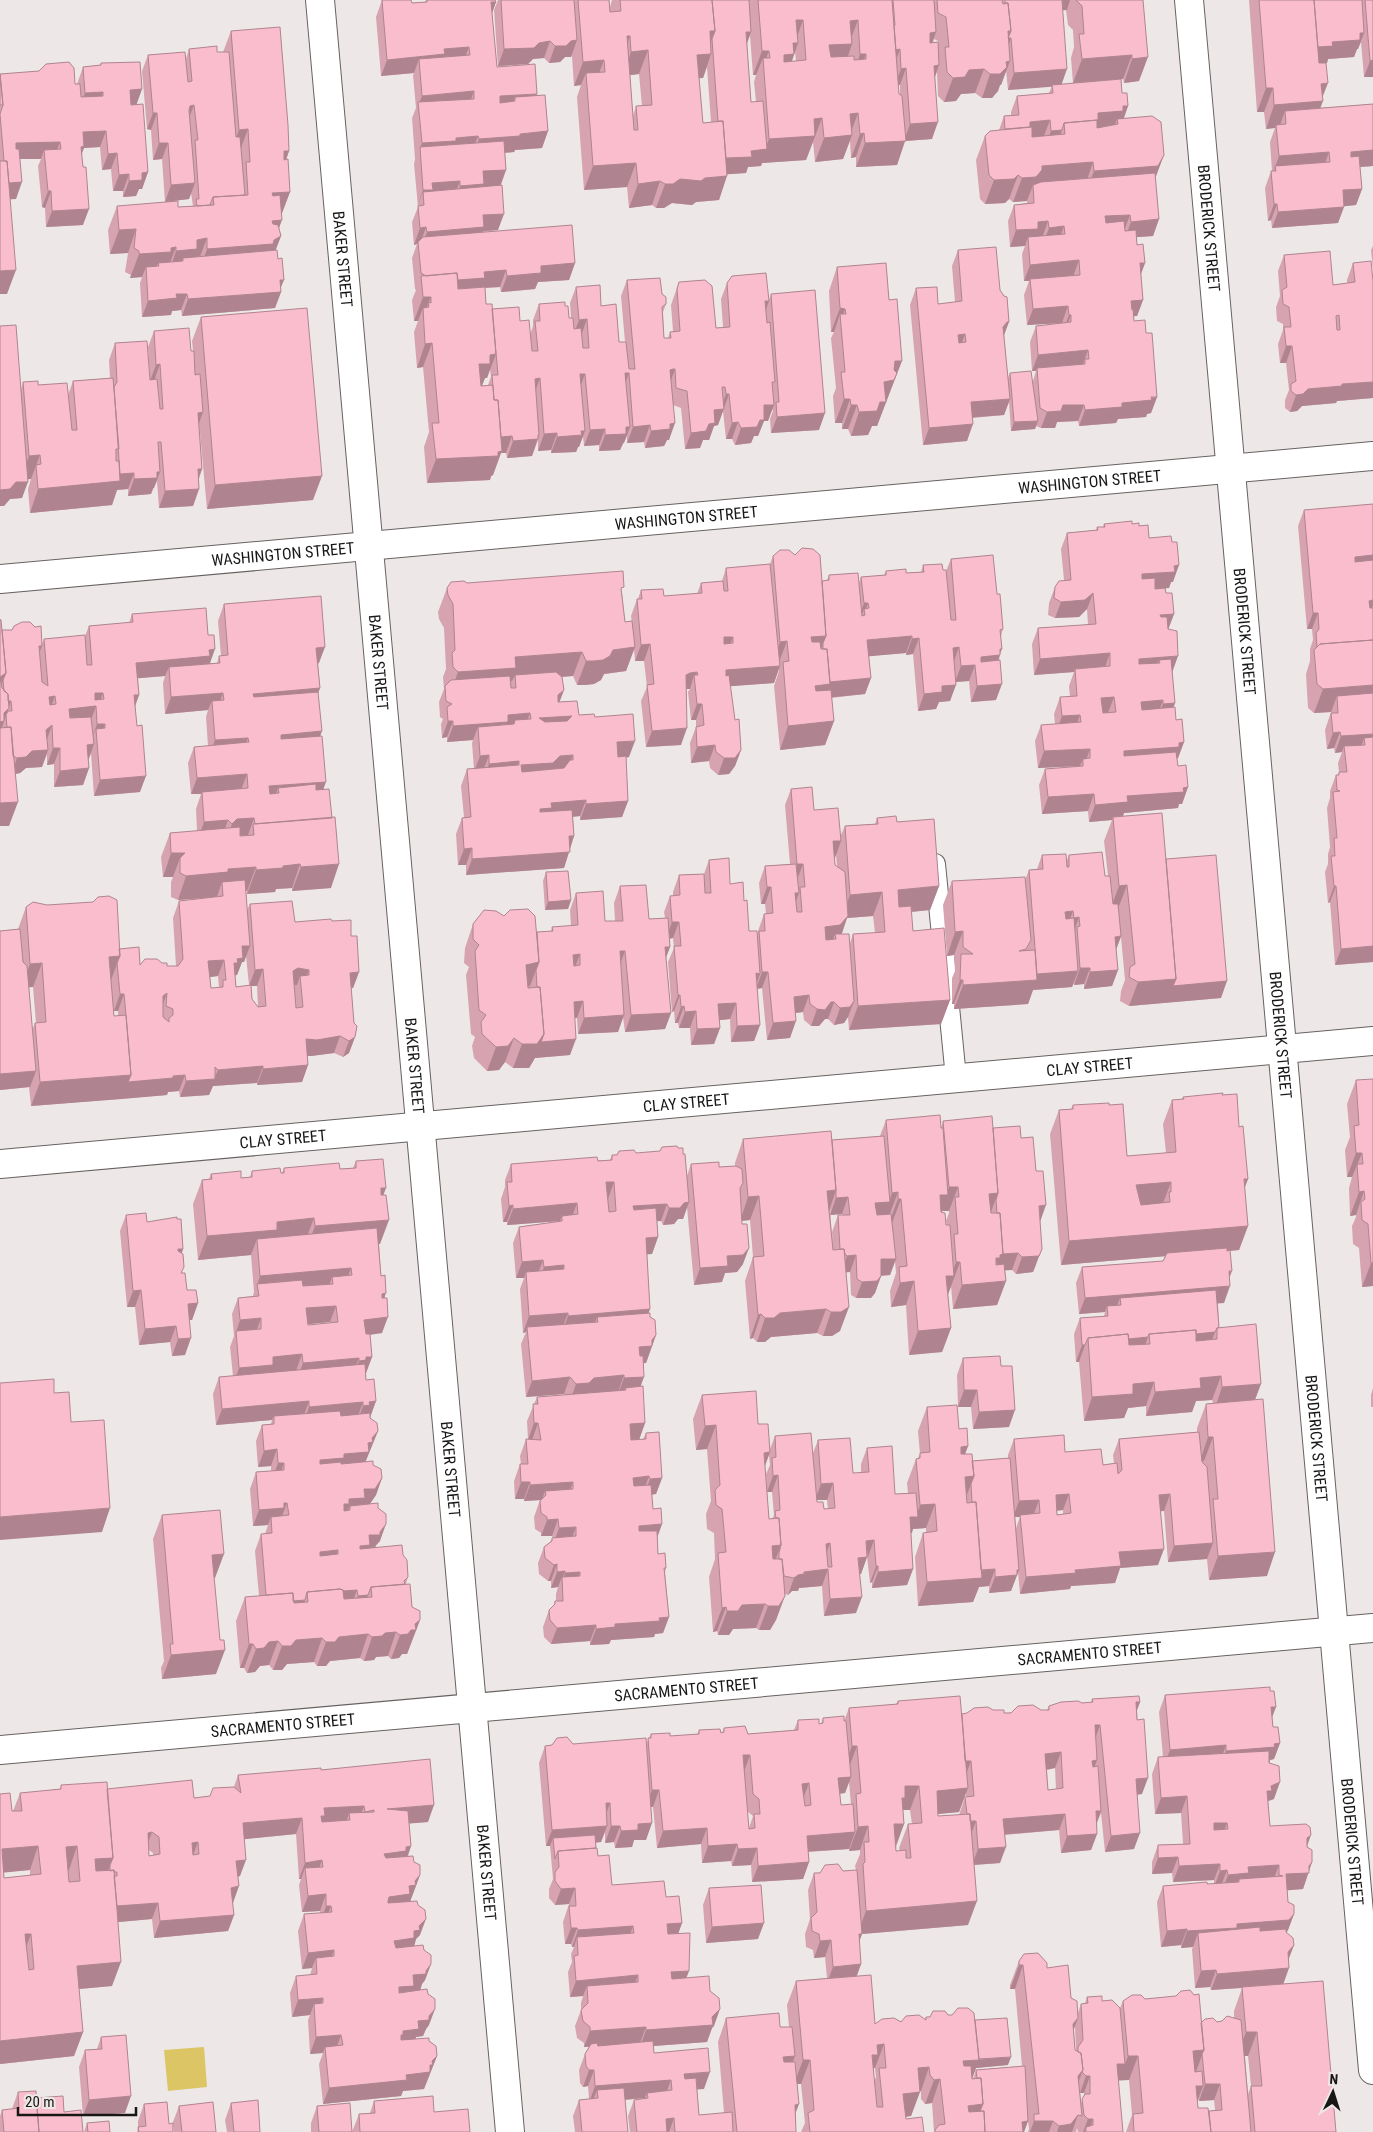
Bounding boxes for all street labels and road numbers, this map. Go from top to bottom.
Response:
street label: BRODERICK STREET [1194,164,1224,292]
street label: BAKER STREET [329,210,357,308]
street label: WASHINGTON STREET [1017,466,1162,497]
street label: WASHINGTON STREET [614,502,759,533]
street label: WASHINGTON STREET [211,538,355,570]
street label: BRODERICK STREET [1230,567,1260,696]
street label: BAKER STREET [365,614,393,711]
street label: BRODERICK STREET [1266,971,1296,1099]
street label: BAKER STREET [401,1017,429,1115]
street label: CLAY STREET [1045,1053,1134,1080]
street label: CLAY STREET [642,1089,730,1116]
street label: CLAY STREET [239,1125,327,1152]
street label: BRODERICK STREET [1302,1374,1332,1503]
street label: BAKER STREET [437,1420,465,1518]
street label: SACRAMENTO STREET [1017,1637,1163,1669]
street label: SACRAMENTO STREET [613,1673,759,1705]
street label: SACRAMENTO STREET [210,1709,356,1741]
street label: BRODERICK STREET [1338,1777,1368,1906]
street label: BAKER STREET [473,1824,501,1921]

